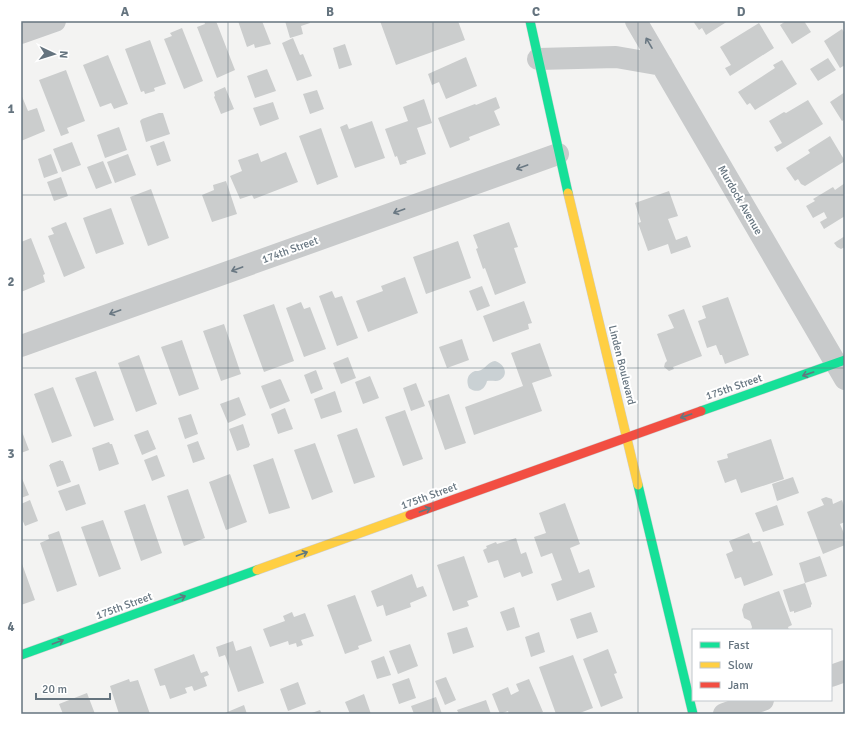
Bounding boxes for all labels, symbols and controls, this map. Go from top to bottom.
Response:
text: A [121,4,130,20]
text: B [326,4,334,20]
text: C [532,4,540,20]
text: D [737,4,746,20]
north arrow [34,34,74,74]
one-way arrow [644,37,652,49]
text: N [57,50,70,59]
text: 1 [7,101,15,117]
street label: Murdock Avenue [715,163,765,237]
one-way arrow [515,164,528,171]
one-way arrow [394,207,406,215]
street label: 174th Street [260,234,320,266]
one-way arrow [232,265,244,273]
text: 2 [7,274,15,290]
one-way arrow [109,309,121,317]
street label: Linden Boulevard [606,324,638,406]
street label: 175th Street [704,371,764,403]
one-way arrow [802,371,815,378]
one-way arrow [680,413,692,421]
text: 3 [7,446,15,462]
street label: 175th Street [399,480,459,512]
one-way arrow [418,505,430,513]
one-way arrow [296,550,309,557]
street label: 175th Street [94,590,154,622]
one-way arrow [173,594,186,601]
text: 4 [7,619,15,635]
legend [692,629,832,701]
one-way arrow [51,638,63,646]
text: Fast [728,638,749,653]
text: Slow [728,658,753,673]
scale bar [36,675,110,701]
text: Jam [728,678,749,693]
text: 20 m [42,682,67,697]

